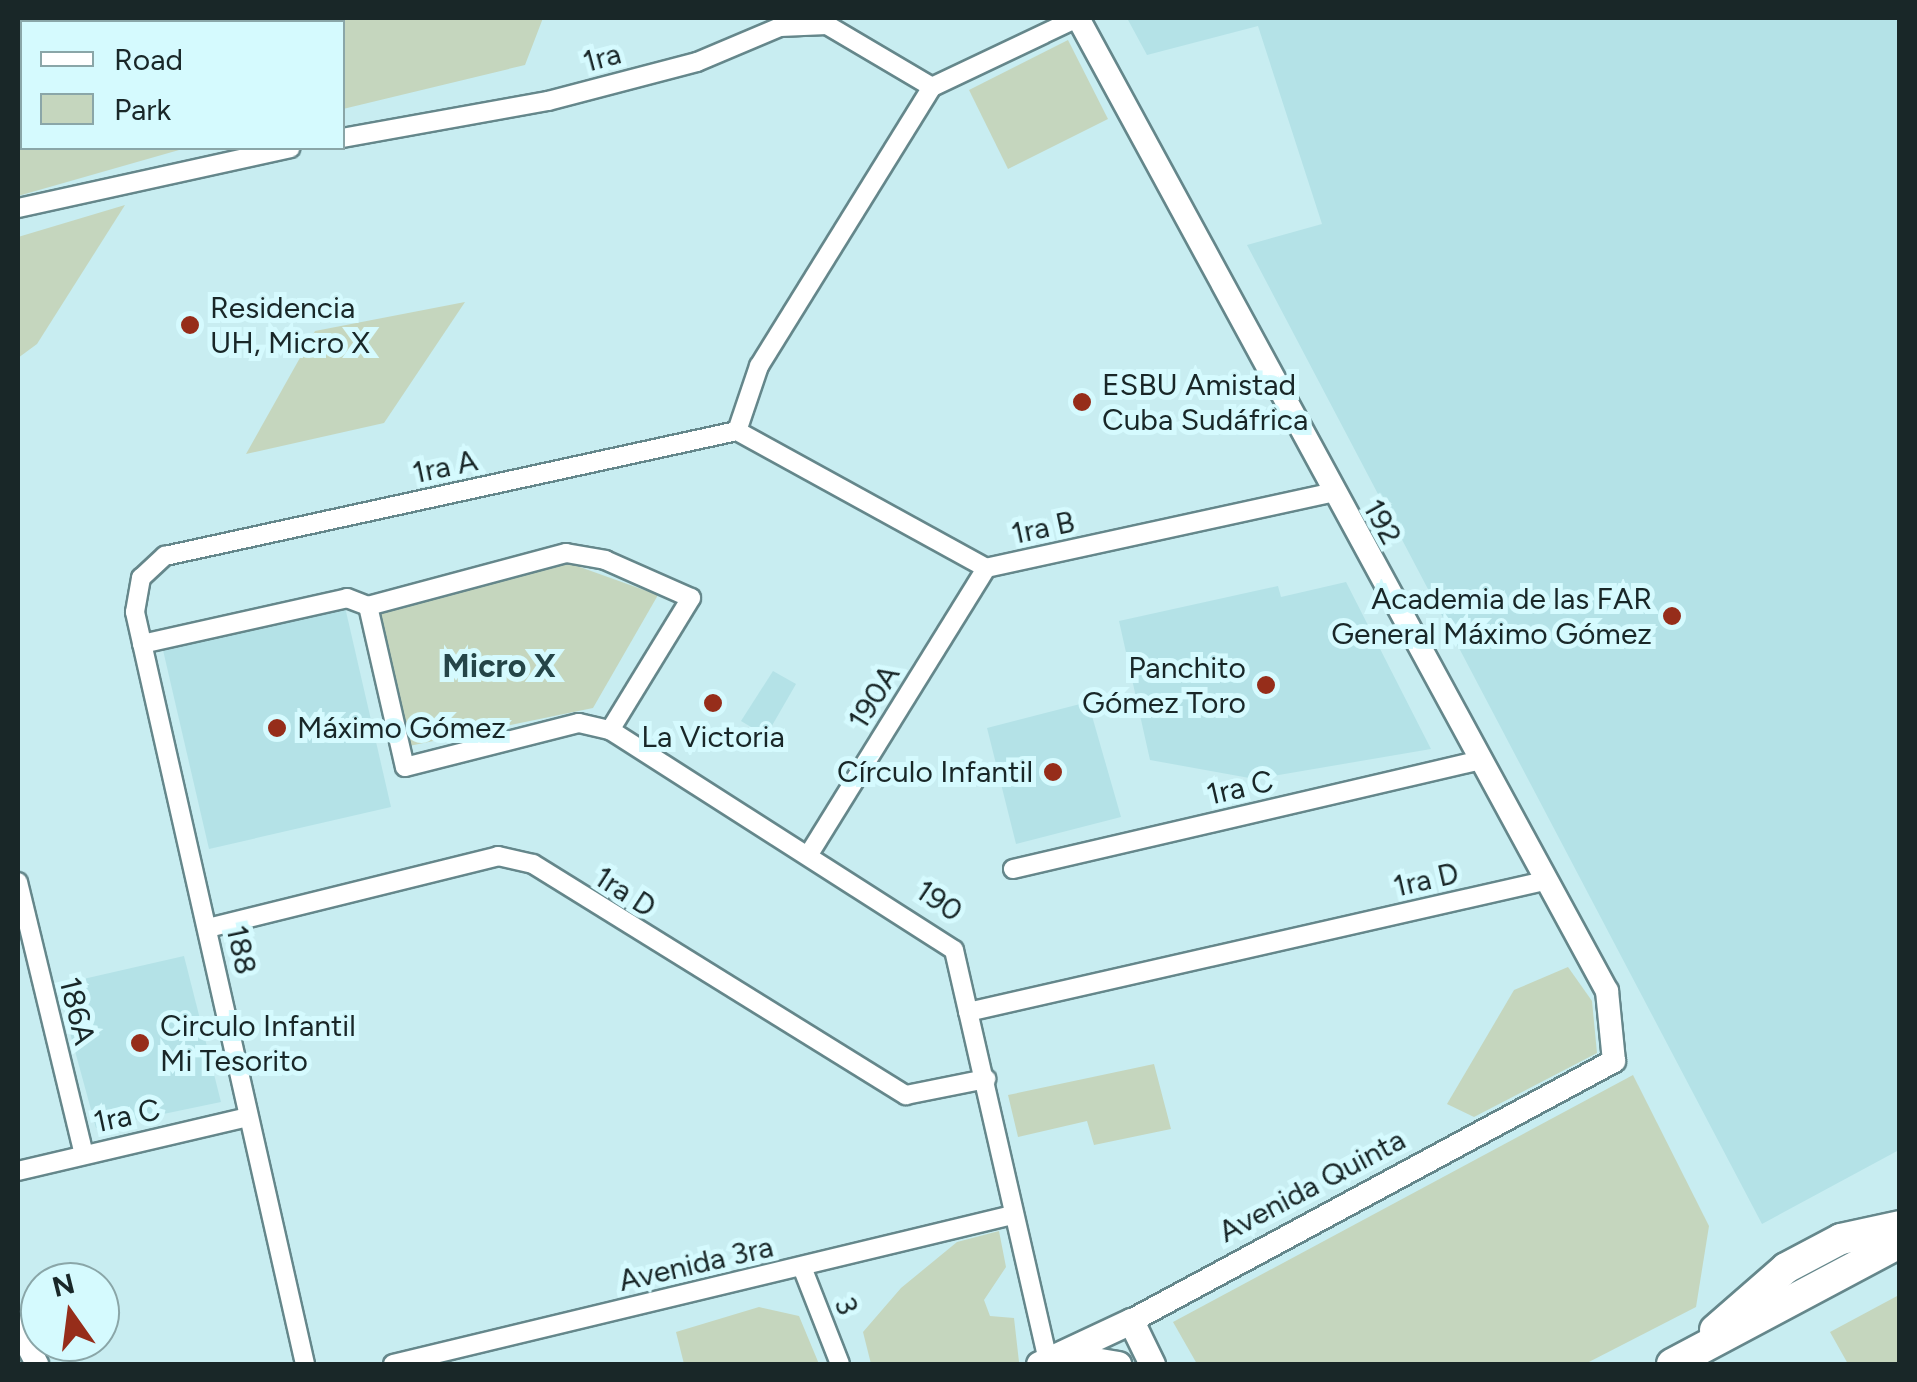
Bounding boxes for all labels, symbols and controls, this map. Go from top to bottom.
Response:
legend [20,20,345,150]
street label: 1ra [579,36,625,80]
text: Road [114,41,183,78]
text: Park [114,91,171,128]
place label: Residencia UH, Micro X [210,290,370,360]
marker: Residencia UH, Micro X [179,314,201,336]
place label: ESBU Amistad Cuba Sudáfrica [1102,367,1308,438]
marker: ESBU Amistad Cuba Sudáfrica [1071,391,1093,413]
street label: 1ra A [409,443,481,491]
street label: 192 [1355,493,1409,551]
street label: 1ra B [1008,504,1078,552]
place label: Academia de las FAR General Máximo Gómez [1331,581,1652,652]
marker: Academia de las FAR General Máximo Gómez [1661,605,1683,627]
district label: Micro X [442,647,556,685]
place label: Panchito Gómez Toro [1082,650,1246,720]
street label: 190A [840,658,908,736]
marker: Panchito Gómez Toro [1255,674,1277,696]
marker: La Victoria [702,692,724,714]
place label: Máximo Gómez [297,710,506,746]
marker: Máximo Gómez [266,717,288,739]
place label: La Victoria [641,719,785,755]
place label: Círculo Infantil [837,754,1033,790]
marker: Círculo Infantil [1042,761,1064,783]
street label: 1ra C [1203,763,1277,813]
street label: 1ra D [1390,855,1462,905]
street label: 1ra D [588,859,662,925]
street label: 190 [909,872,969,930]
street label: 188 [218,922,264,978]
street label: 186A [51,974,103,1048]
place label: Circulo Infantil Mi Tesorito [160,1008,356,1078]
marker: Circulo Infantil Mi Tesorito [129,1032,151,1054]
street label: 1ra C [91,1091,163,1141]
street label: Avenida Quinta [1213,1122,1411,1250]
street label: Avenida 3ra [615,1229,777,1299]
north arrow [20,1262,120,1362]
text: N [49,1266,78,1304]
street label: 3 [826,1292,866,1320]

